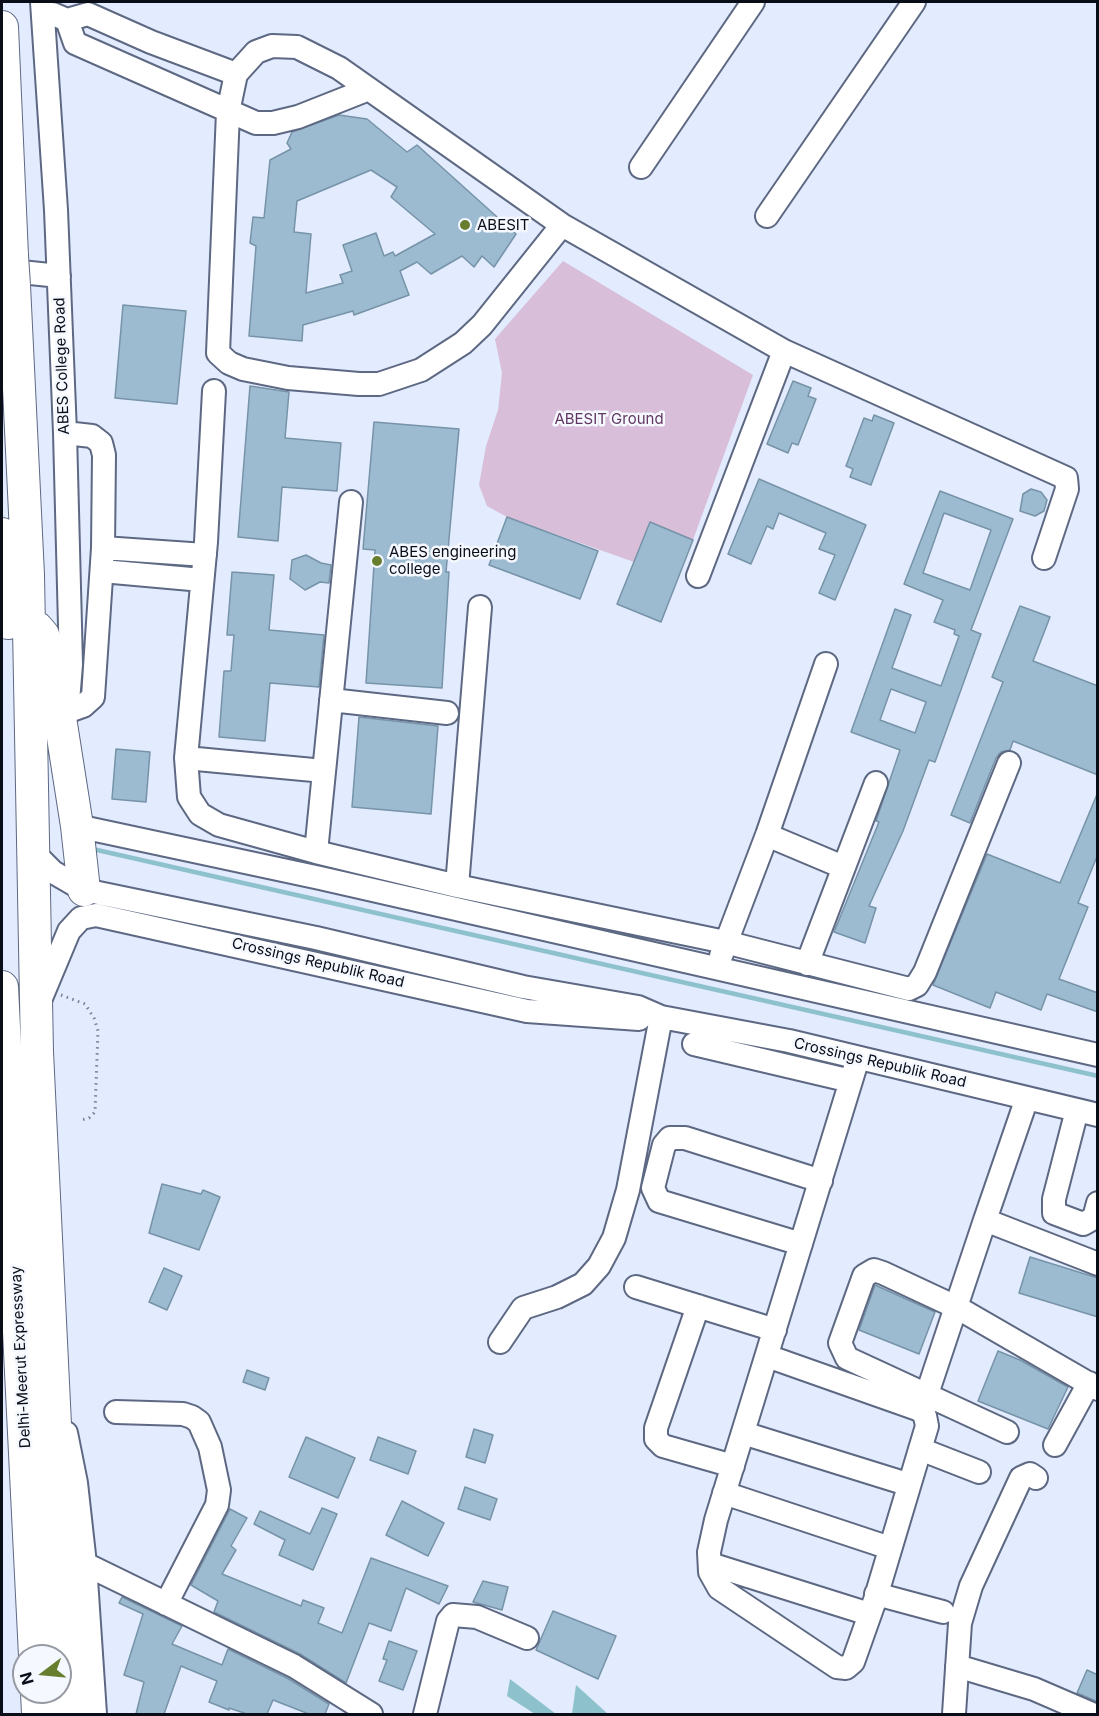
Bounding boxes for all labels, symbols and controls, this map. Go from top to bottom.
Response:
place label: ABESIT [477,216,530,234]
marker: ABESIT [458,218,472,232]
street label: ABES College Road [51,297,73,435]
park label: ABESIT Ground [554,410,664,428]
place label: ABES engineering college [389,543,516,578]
marker: ABES engineering college [370,554,384,568]
street label: Crossings Republik Road [230,934,406,992]
street label: Crossings Republik Road [792,1034,968,1092]
street label: Delhi-Meerut Expressway [7,1265,35,1449]
north arrow [12,1644,72,1704]
text: N [15,1670,38,1687]

